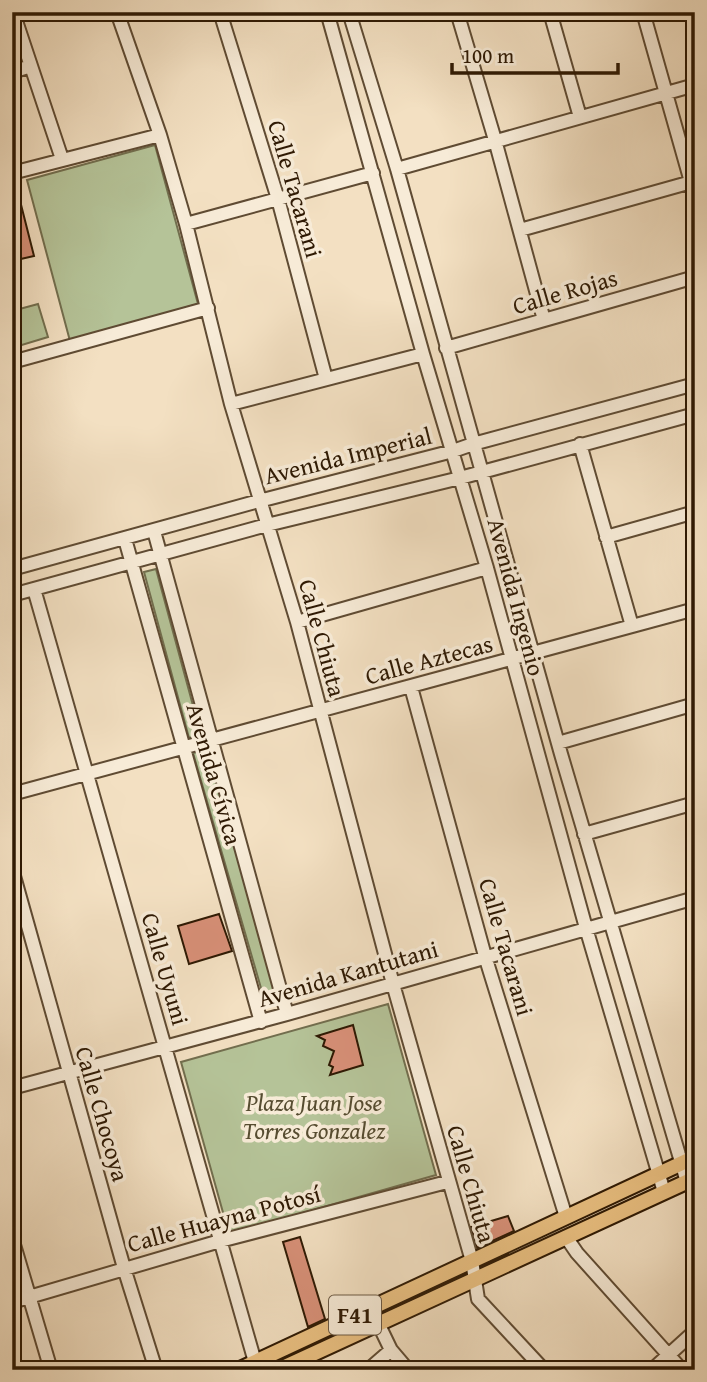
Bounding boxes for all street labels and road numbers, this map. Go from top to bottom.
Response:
street label: Calle Tacarani [259,116,332,262]
street label: Calle Rojas [508,260,621,323]
street label: Avenida Imperial [260,418,436,493]
street label: Avenida Ingenio [479,514,554,680]
street label: Calle Chiuta [290,575,355,701]
street label: Calle Aztecas [361,626,497,693]
street label: Avenida Cívica [178,699,252,850]
street label: Calle Tacarani [470,874,543,1020]
street label: Calle Uyuni [133,909,198,1029]
street label: Avenida Kantutani [254,931,442,1016]
street label: Calle Chocoya [67,1042,139,1186]
street label: Calle Chiuta [438,1121,505,1247]
street label: Calle Huayna Potosí [123,1176,326,1261]
road number: F41 [329,1296,381,1334]

